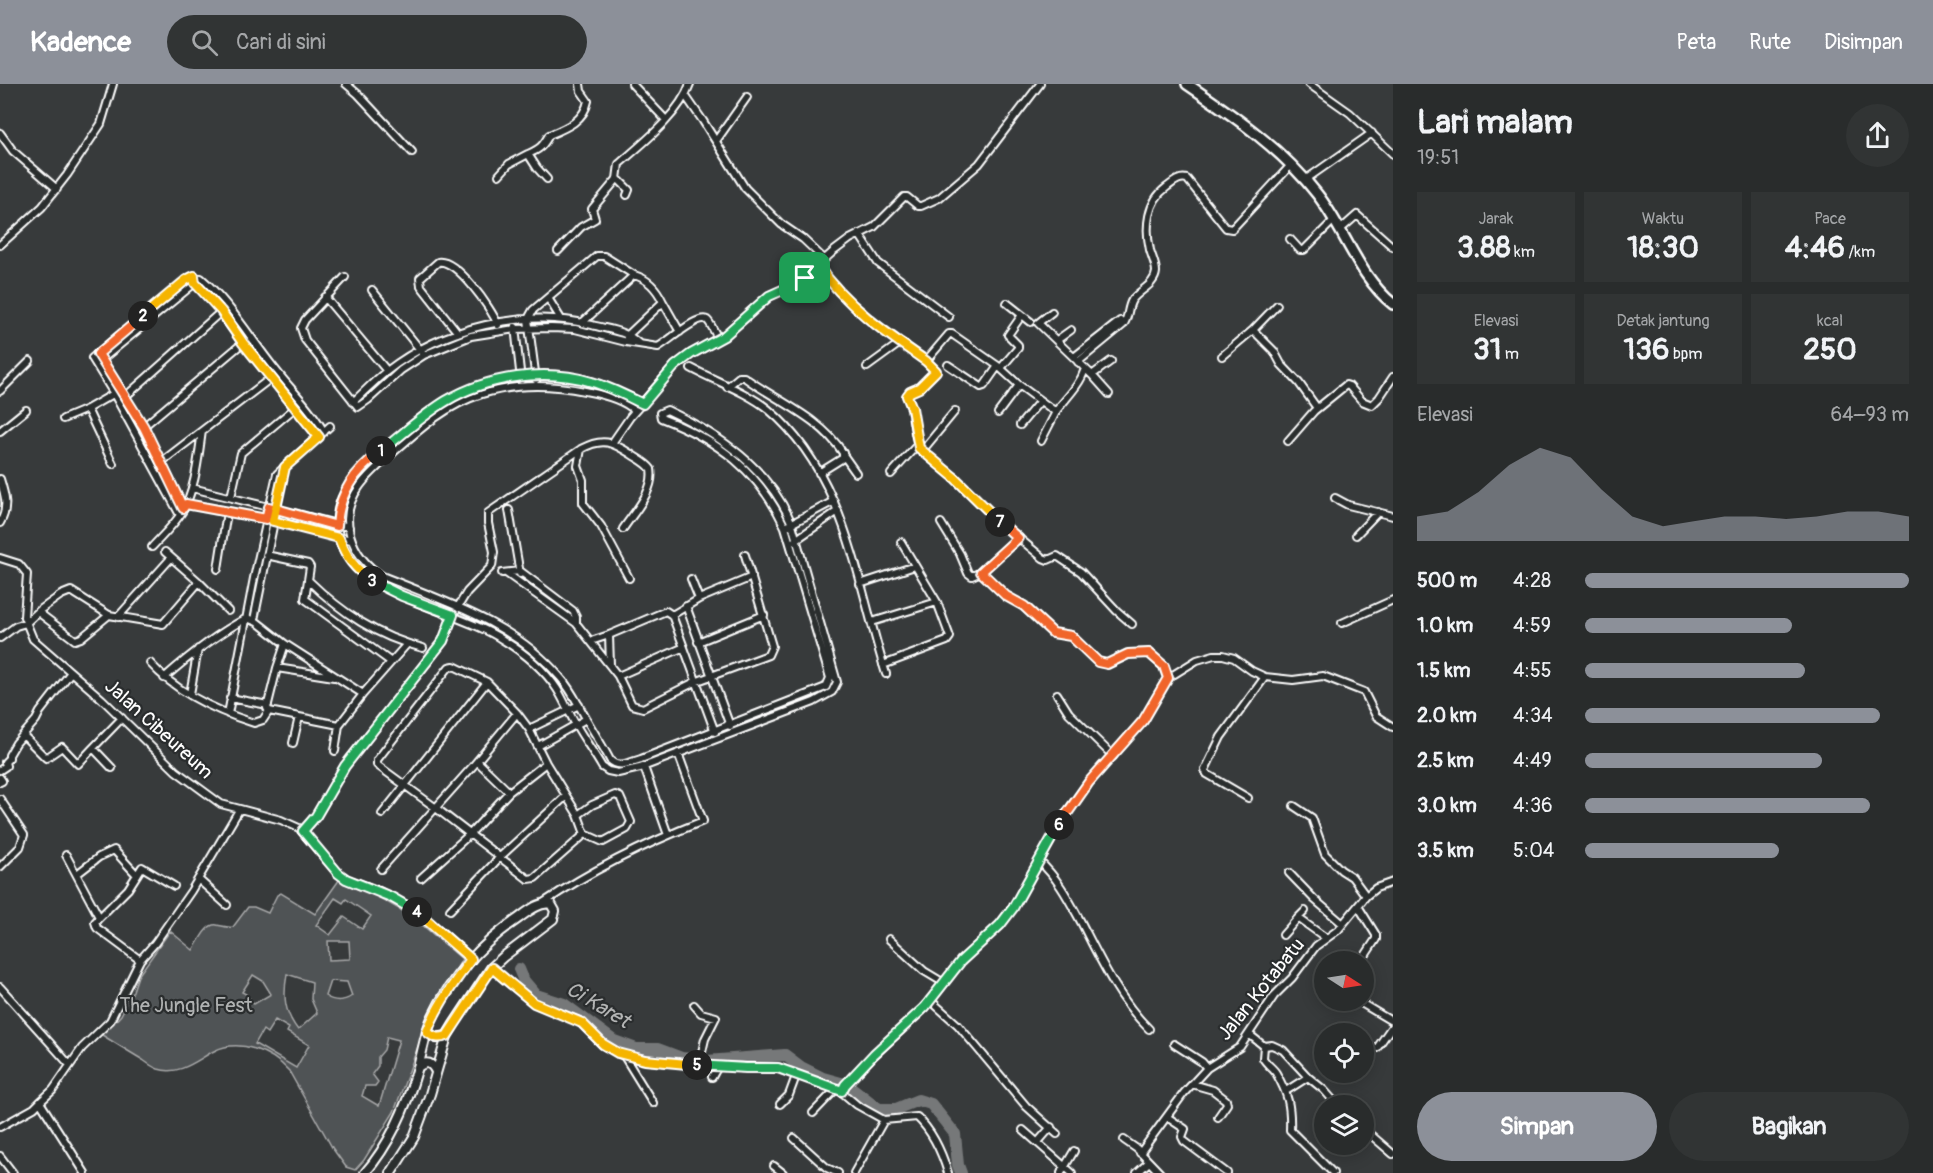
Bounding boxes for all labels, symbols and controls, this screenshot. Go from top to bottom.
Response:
search box [167,15,587,69]
text: Kadence [30,25,131,60]
icon: search [188,26,221,59]
text: Cari di sini [236,28,326,56]
text: Peta [1676,29,1716,56]
text: Rute [1749,29,1791,56]
text: Disimpan [1824,29,1903,56]
text: Lari malam [1417,102,1573,143]
button: share [1846,104,1909,167]
text: 19:51 [1417,145,1459,170]
text: Jarak [1479,209,1513,229]
text: Waktu [1642,209,1684,229]
text: Pace [1814,209,1846,229]
text: 3.88 [1457,229,1511,266]
text: 18:30 [1627,229,1699,266]
text: 4:46 [1785,229,1845,266]
text: km [1511,242,1535,262]
text: /km [1845,242,1875,262]
pin [779,252,830,303]
icon: arrive [788,261,821,294]
pin: 2 [128,301,158,331]
text: 2 [139,306,147,326]
text: Elevasi [1474,311,1518,331]
text: Detak jantung [1616,311,1710,331]
text: kcal [1817,311,1843,331]
text: 31 [1473,331,1501,368]
text: 136 [1623,331,1669,368]
text: 250 [1803,331,1857,368]
text: m [1501,344,1519,364]
text: bpm [1669,344,1703,364]
text: Elevasi [1417,402,1473,427]
text: 64–93 m [1830,402,1909,427]
pin: 1 [366,436,396,466]
text: 1 [378,441,384,461]
pin: 7 [985,507,1015,537]
text: 7 [996,512,1004,532]
pin: 3 [357,566,387,596]
text: 500 m [1417,568,1477,593]
text: 4:28 [1513,568,1551,593]
text: 3 [368,571,376,591]
text: 1.0 km [1417,613,1473,638]
text: 4:59 [1513,613,1551,638]
text: 1.5 km [1417,658,1470,683]
text: 4:55 [1513,658,1552,683]
street label: Jalan Cibeureum [100,674,218,784]
text: 2.0 km [1417,703,1477,728]
text: 4:34 [1513,703,1553,728]
text: 2.5 km [1417,748,1474,773]
text: 4:49 [1513,748,1552,773]
text: 3.0 km [1417,793,1477,818]
text: 4:36 [1513,793,1553,818]
pin: 6 [1044,810,1074,840]
text: 6 [1054,815,1064,835]
text: 3.5 km [1417,838,1474,863]
text: 5:04 [1513,838,1554,863]
pin: 4 [402,897,432,927]
text: 4 [412,902,422,922]
street label: Jalan Kotabatu [1212,933,1310,1045]
north arrow [1314,951,1374,1011]
map controls [1314,951,1374,1155]
water label: Ci Karet [561,976,637,1036]
park label: The Jungle Fest [120,993,253,1018]
button: locate [1314,1023,1374,1083]
pin: 5 [682,1050,712,1080]
text: 5 [693,1055,701,1075]
button: Simpan [1417,1092,1657,1161]
button: Bagikan [1669,1092,1909,1161]
button: layers [1314,1095,1374,1155]

